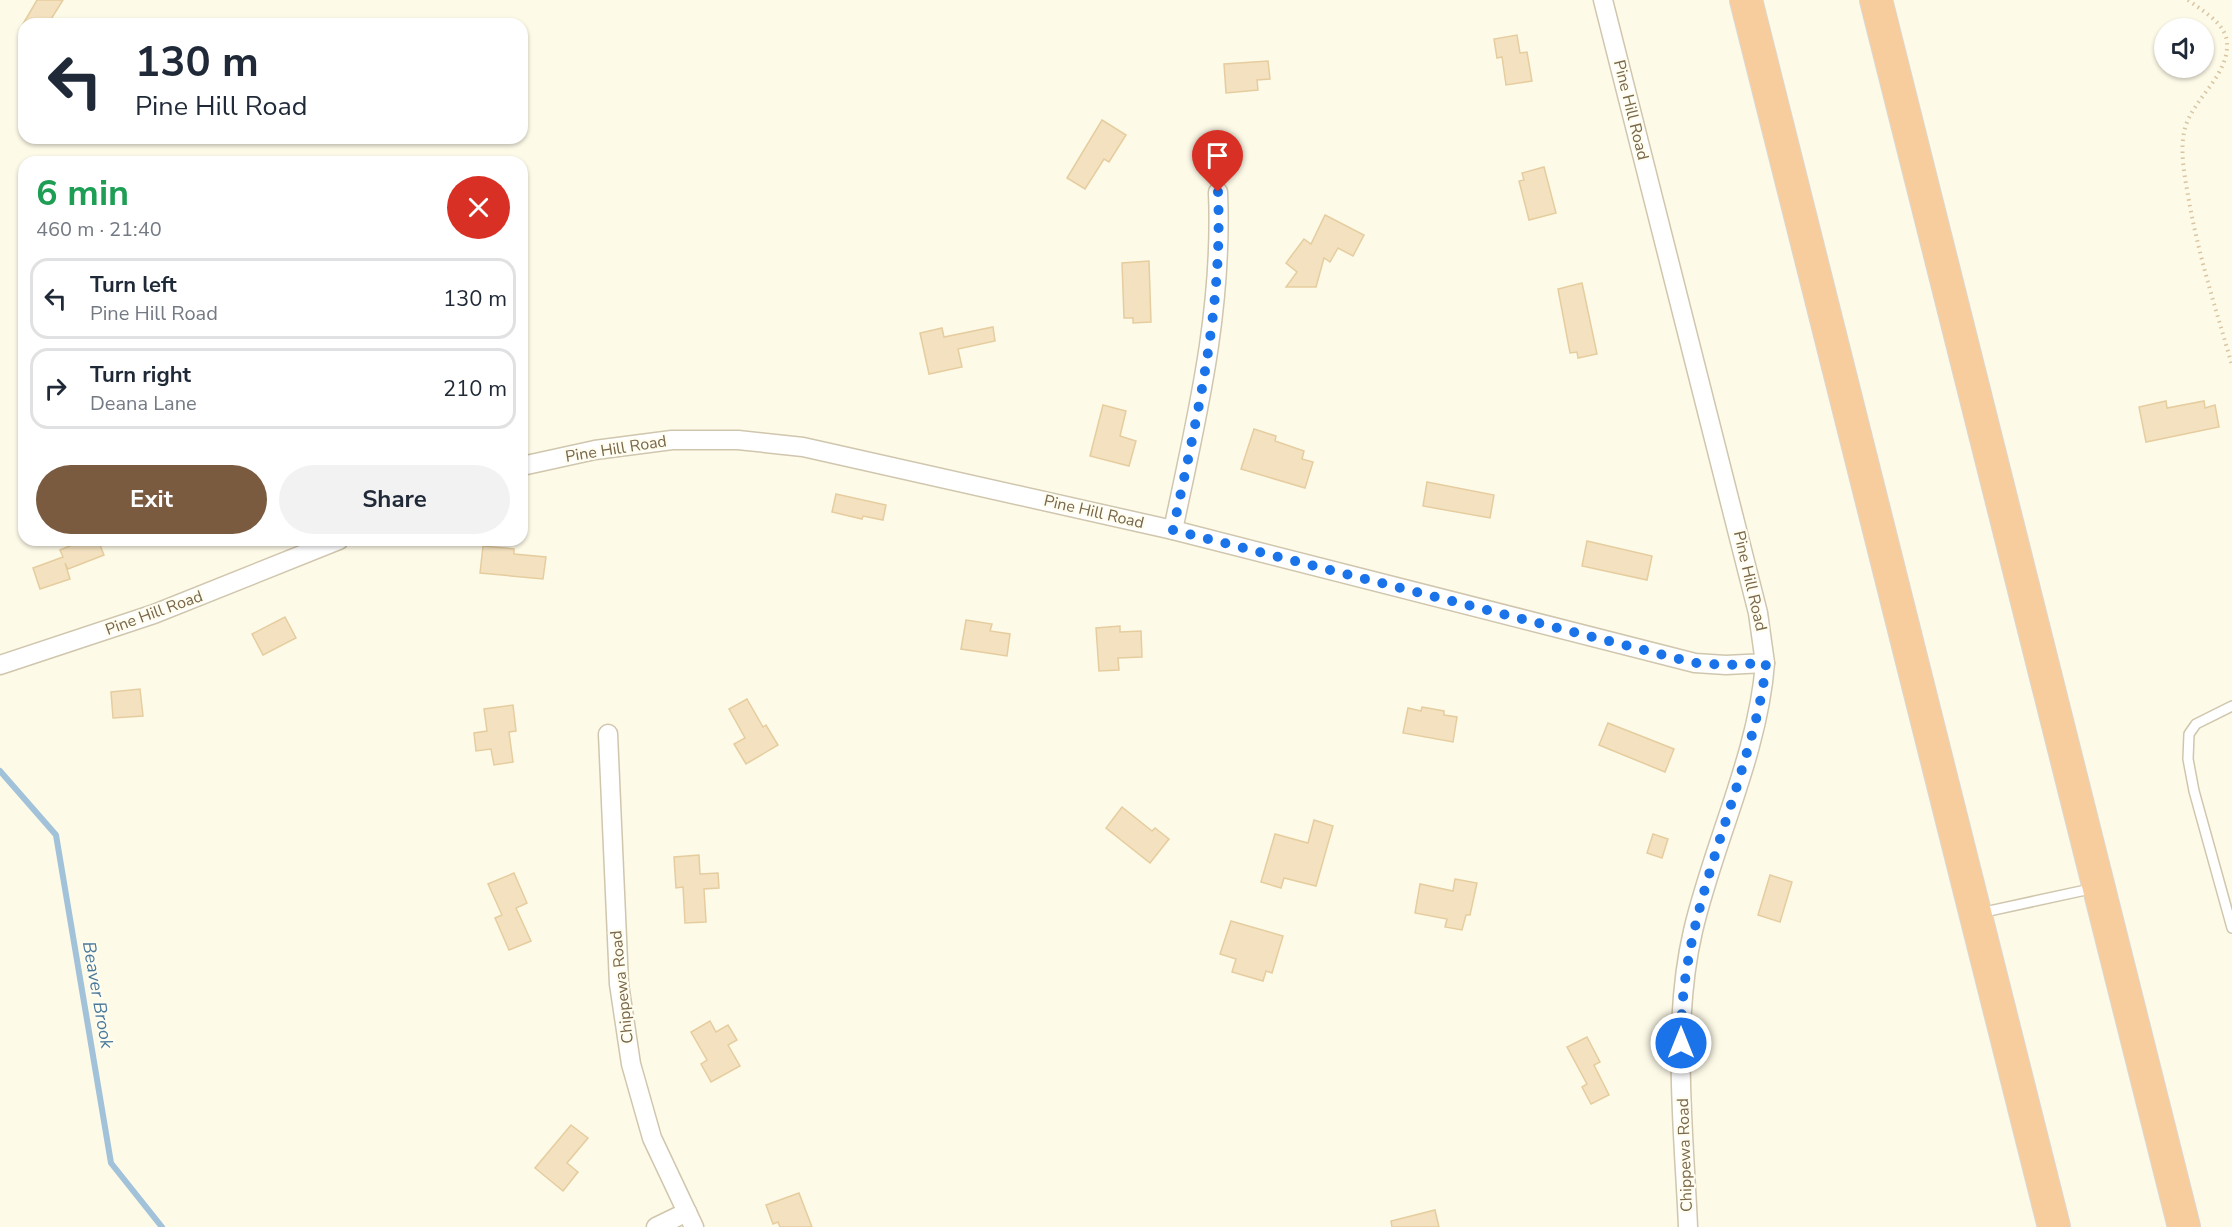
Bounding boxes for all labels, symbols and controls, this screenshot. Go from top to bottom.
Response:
map controls [2154,18,2214,78]
button: sound [2154,18,2214,78]
text: 130 m [135,34,259,91]
icon: left [36,42,114,120]
street label: Pine Hill Road [1608,58,1654,162]
text: Pine Hill Road [135,88,308,125]
pin [1192,130,1243,192]
icon: arrive [1201,139,1234,172]
text: 6 min [36,169,129,218]
button: close [447,176,510,239]
text: 460 m · 21:40 [36,216,162,243]
text: Turn left [90,270,177,300]
icon: left [39,282,72,315]
text: 130 m [443,284,507,314]
text: Pine Hill Road [90,300,218,327]
text: Turn right [90,360,191,390]
icon: right [39,372,72,405]
text: 210 m [443,374,507,404]
text: Deana Lane [90,390,197,417]
street label: Pine Hill Road [564,430,668,468]
button: Exit [36,465,267,534]
button: Share [279,465,510,534]
street label: Pine Hill Road [1042,490,1146,534]
street label: Pine Hill Road [1728,529,1772,633]
street label: Pine Hill Road [102,585,206,641]
street label: Chippewa Road [605,929,639,1045]
water label: Beaver Brook [77,939,119,1051]
position arrow [1649,1011,1713,1075]
street label: Chippewa Road [1672,1098,1698,1212]

